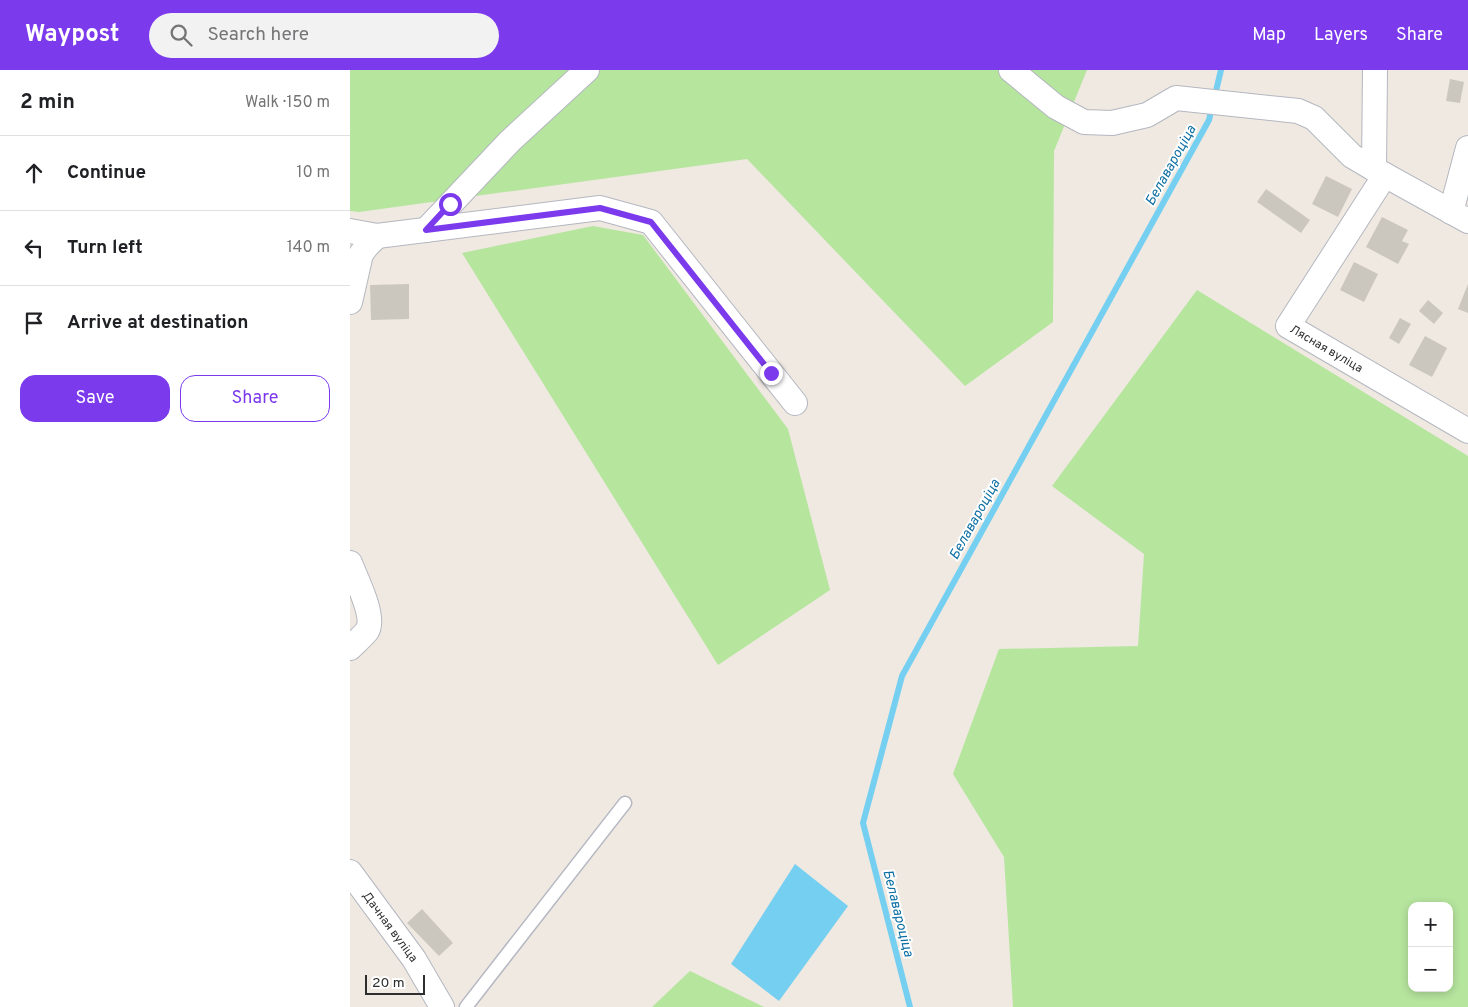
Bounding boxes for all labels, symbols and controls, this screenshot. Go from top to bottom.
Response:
search box [149,13,499,58]
text: Waypost [25,20,119,50]
icon: search [167,21,195,49]
text: Search here [207,23,309,47]
text: Map [1252,24,1286,47]
text: Layers [1314,24,1368,47]
text: Share [1396,24,1443,47]
text: 2 min [20,89,75,116]
text: Walk · 150 m [245,93,330,113]
water label: Белавароціца [1142,122,1201,209]
icon: ahead [20,159,48,187]
text: Continue [67,161,146,185]
text: 10 m [296,163,330,183]
route start [439,193,462,216]
icon: left [20,234,48,262]
text: Turn left [67,236,143,260]
text: 140 m [287,238,330,258]
icon: arrive [20,309,48,337]
text: Arrive at destination [67,311,248,335]
street label: Лясная вуліца [1286,322,1365,377]
route end [760,362,783,385]
button: Save [20,375,170,422]
button: Share [180,375,330,422]
water label: Белавароціца [946,476,1005,563]
water label: Белавароціца [879,868,917,959]
street label: Дачная вуліца [358,889,421,966]
map controls [1408,902,1453,992]
button: + [1408,902,1453,947]
button: − [1408,947,1453,992]
scale bar [365,972,425,995]
text: 20 m [372,975,405,992]

